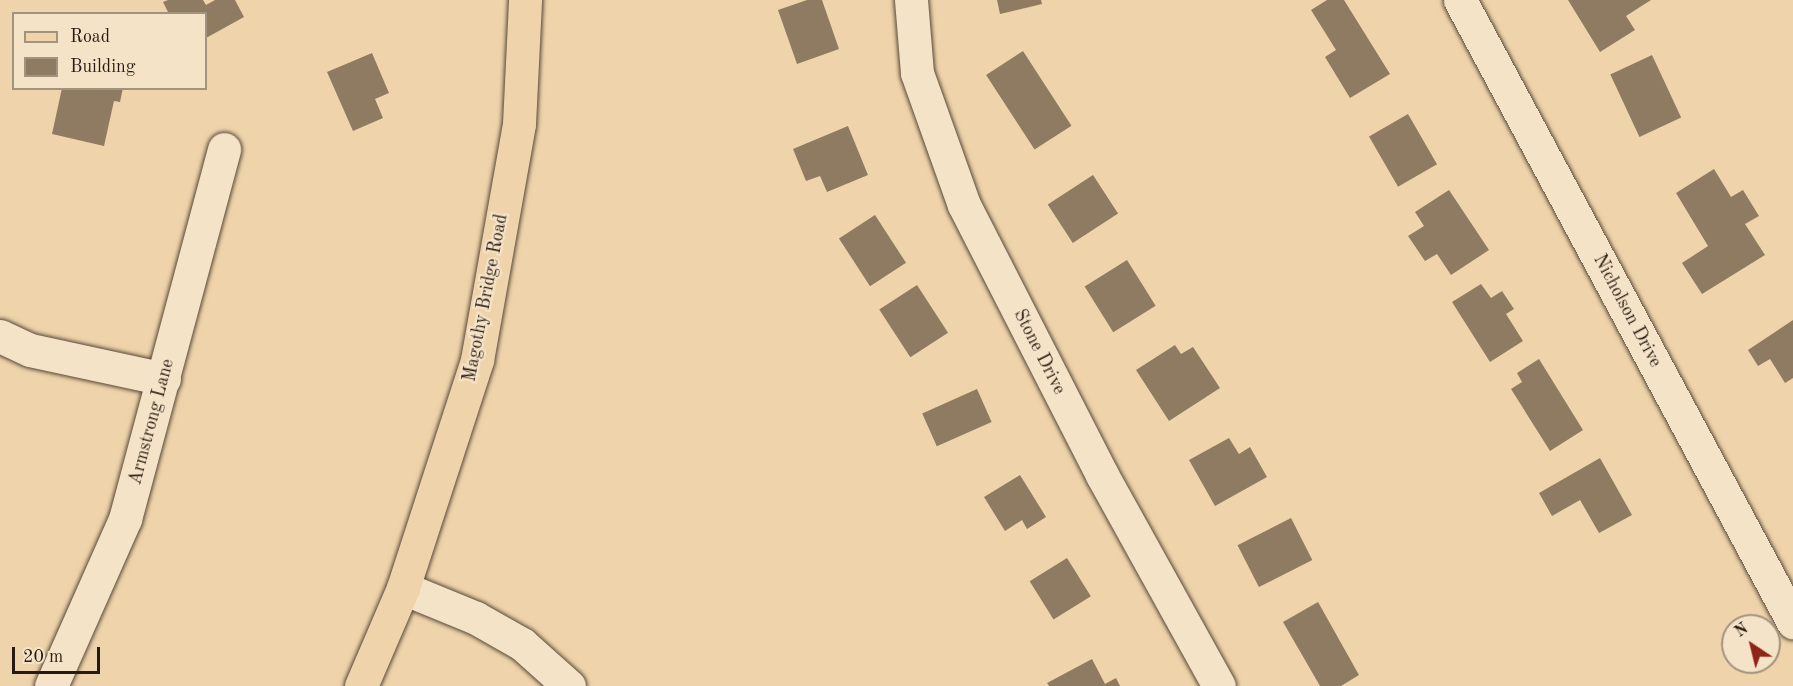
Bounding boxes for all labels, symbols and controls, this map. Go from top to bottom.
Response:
legend [12,12,207,90]
text: Road [70,28,110,46]
text: Building [70,58,135,76]
street label: Magothy Bridge Road [459,212,513,384]
street label: Nicholson Drive [1588,251,1666,371]
street label: Stone Drive [1008,306,1070,398]
street label: Armstrong Lane [125,357,179,487]
north arrow [1721,614,1781,674]
text: N [1732,621,1751,641]
scale bar [15,635,104,673]
text: 20 m [23,648,63,666]

